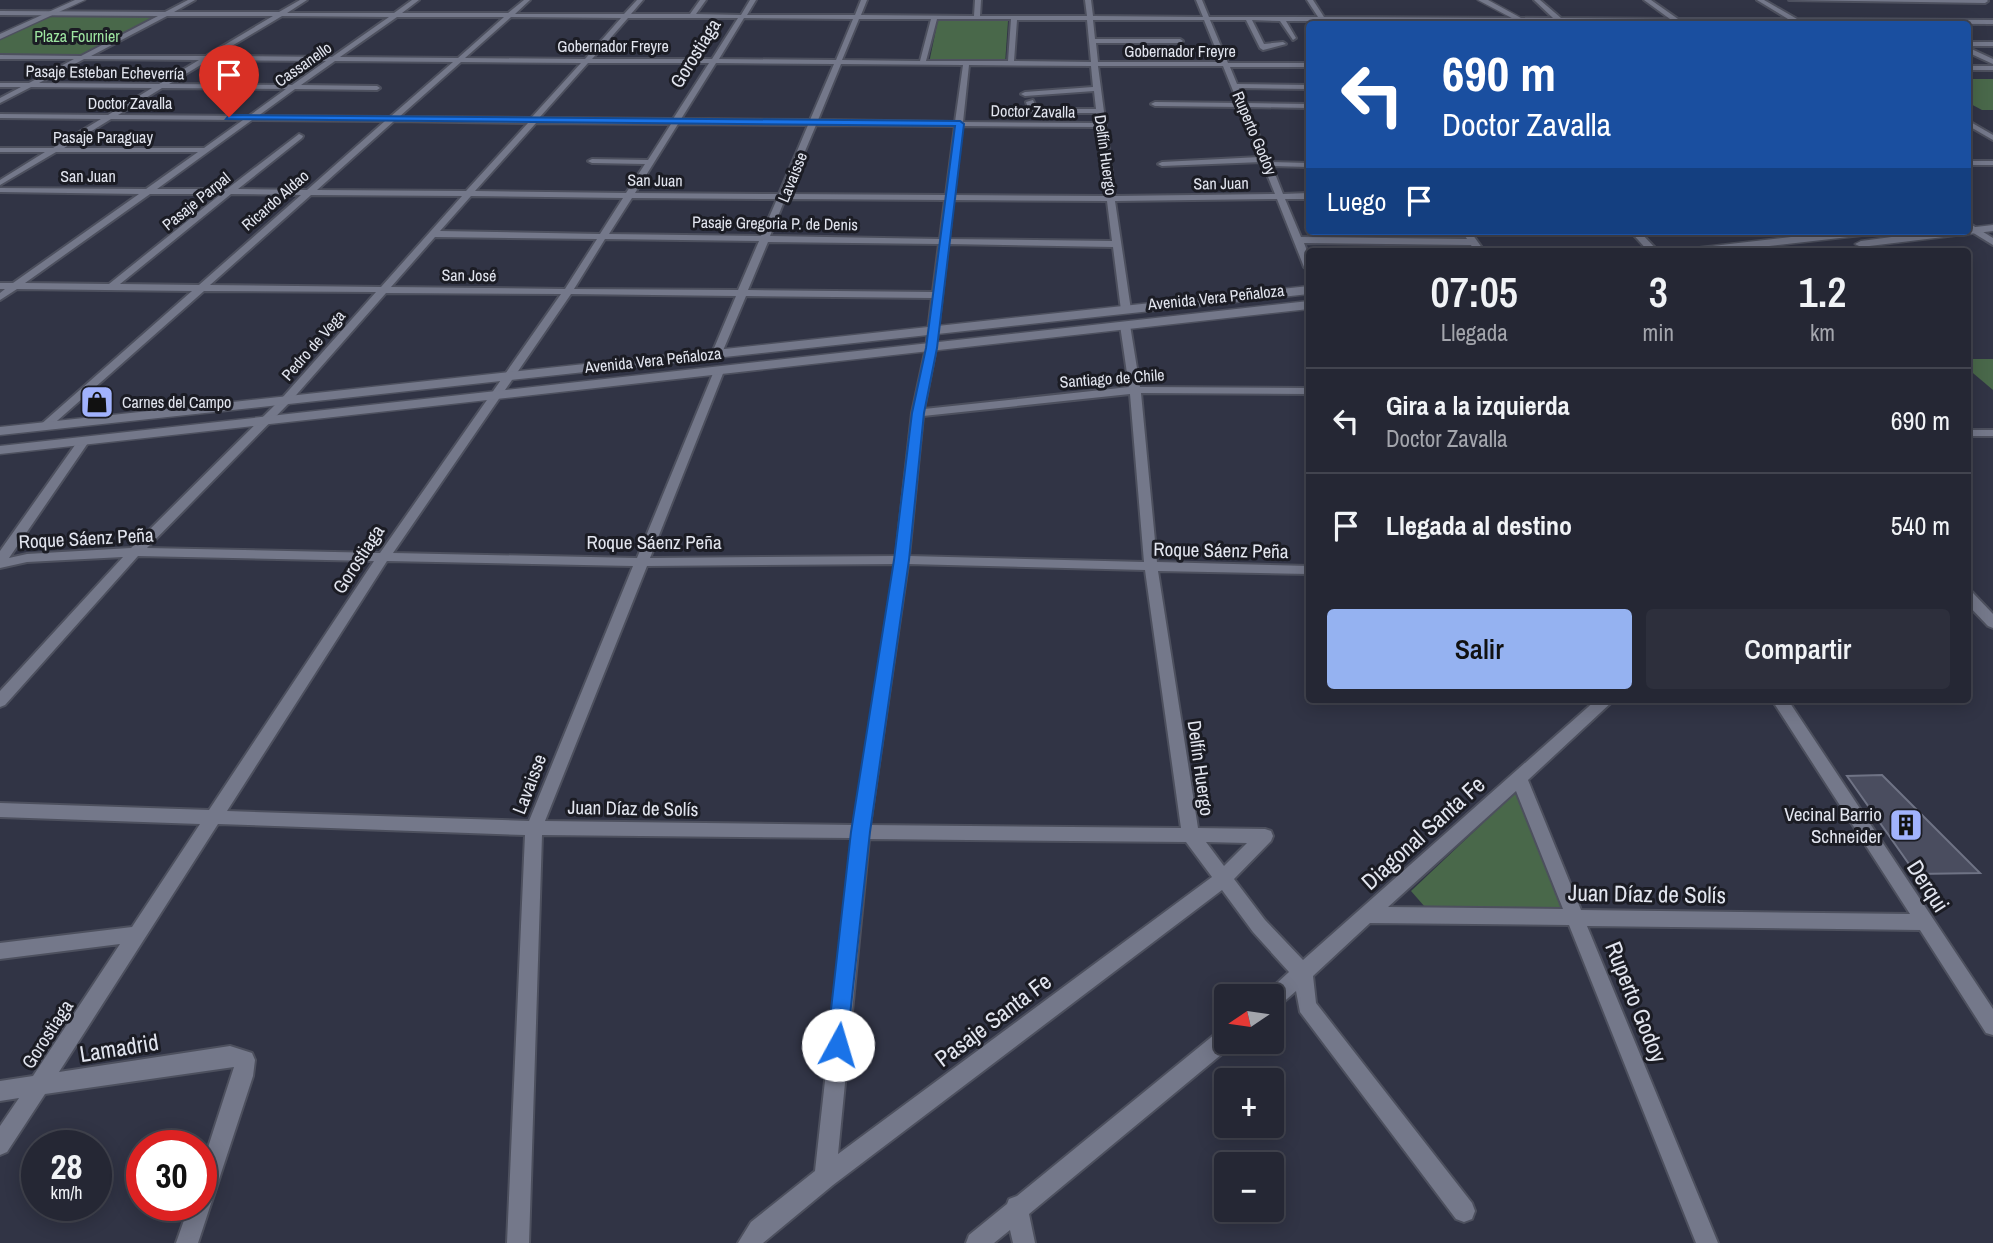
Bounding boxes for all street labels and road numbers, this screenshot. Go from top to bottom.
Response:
street label: Gorostiaga [664,13,727,93]
street label: Gobernador Freyre [557,35,669,57]
street label: Cassanello [270,36,336,92]
street label: Gobernador Freyre [1124,40,1236,62]
street label: Pasaje Esteban Echeverría [25,60,185,84]
street label: Ruperto Godoy [1227,88,1283,179]
street label: Doctor Zavalla [88,92,173,114]
street label: Doctor Zavalla [991,99,1076,123]
street label: Delfín Huergo [1089,113,1123,197]
street label: Pasaje Paraguay [53,126,153,148]
street label: Lavaisse [772,149,812,205]
street label: San Juan [60,165,116,187]
street label: Ricardo Aldao [237,165,313,235]
street label: Pasaje Parpal [157,167,235,235]
street label: San Juan [627,169,683,191]
street label: San Juan [1193,172,1249,194]
street label: Pasaje Gregoria P. de Denis [692,211,858,235]
street label: San José [441,264,497,286]
street label: Avenida Vera Peñaloza [1146,279,1286,315]
street label: Pedro de Vega [276,304,350,385]
street label: Avenida Vera Peñaloza [583,342,723,378]
street label: Santiago de Chile [1059,363,1165,393]
street label: Gorostiaga [326,519,390,598]
street label: Roque Sáenz Peña [18,521,154,555]
street label: Roque Sáenz Peña [586,529,722,555]
street label: Roque Sáenz Peña [1153,536,1289,564]
street label: Delfín Huergo [1181,719,1221,817]
street label: Lavaisse [506,750,552,818]
street label: Diagonal Santa Fe [1354,769,1491,896]
street label: Juan Díaz de Solís [567,794,699,822]
street label: Derqui [1900,854,1957,918]
street label: Juan Díaz de Solís [1568,877,1726,910]
street label: Ruperto Godoy [1598,937,1675,1067]
street label: Pasaje Santa Fe [928,966,1057,1074]
street label: Gorostiaga [15,994,79,1073]
street label: Lamadrid [77,1026,161,1069]

